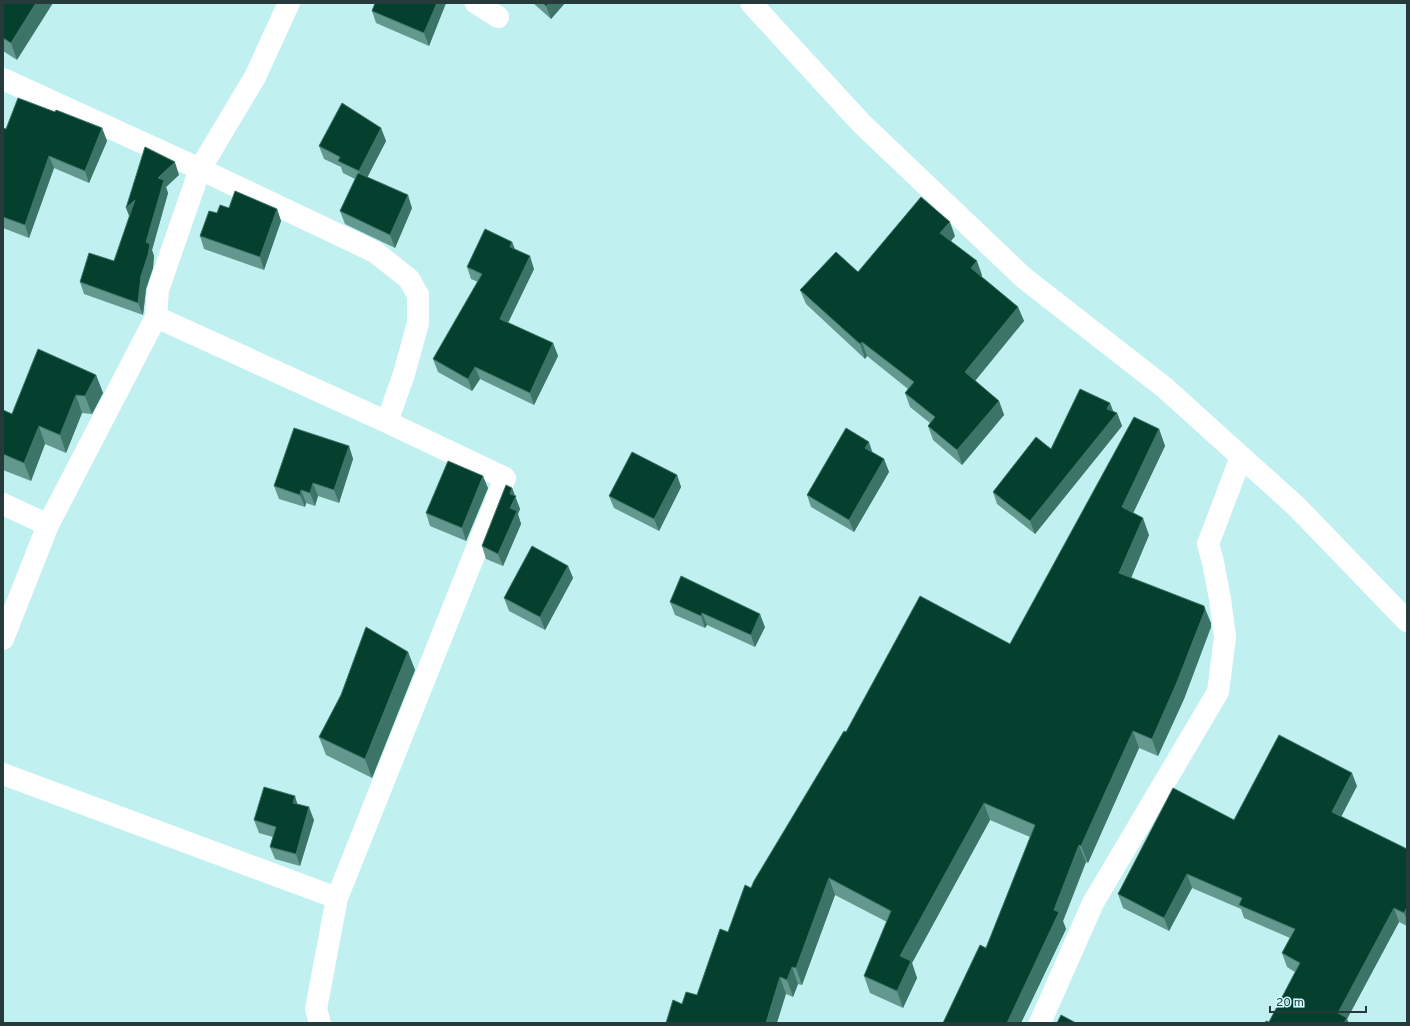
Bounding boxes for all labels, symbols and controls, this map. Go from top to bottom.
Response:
scale bar [1270,988,1366,1014]
text: 20 m [1276,995,1304,1011]

